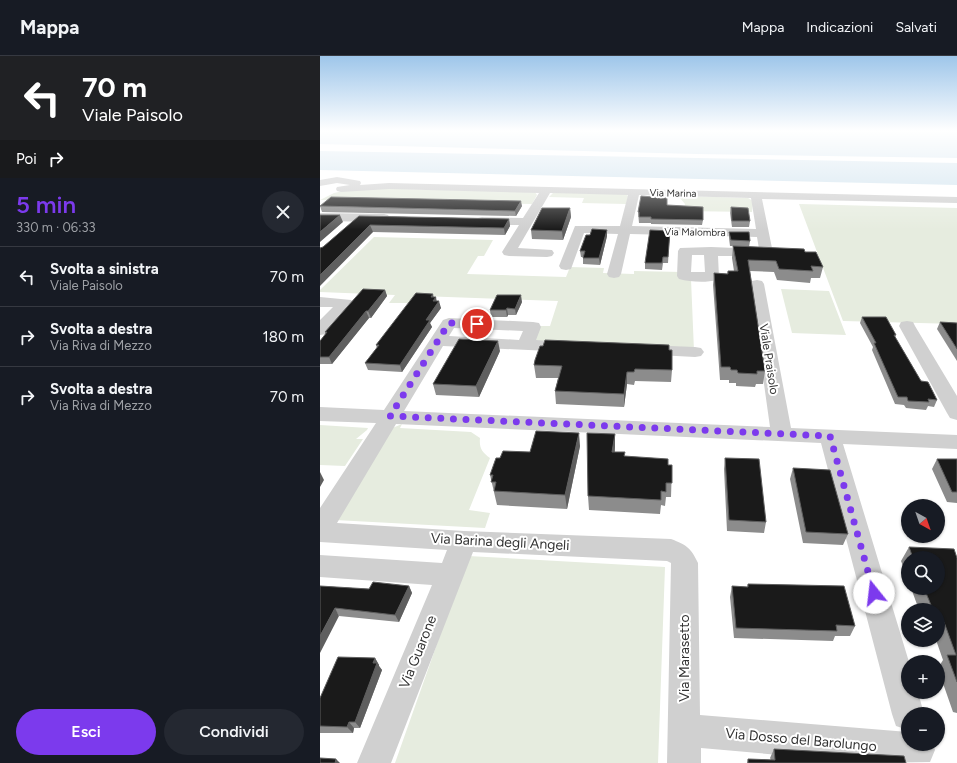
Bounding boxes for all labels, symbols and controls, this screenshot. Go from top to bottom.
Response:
text: Mappa [20,16,79,39]
text: Mappa [742,19,784,36]
text: Indicazioni [806,19,873,36]
text: Salvati [895,19,937,36]
text: 70 m [82,70,147,104]
icon: left [16,72,68,124]
text: Viale Paisolo [82,104,183,126]
icon: right [45,148,67,170]
text: Poi [16,150,37,168]
street label: Via Marina [650,186,696,200]
text: 5 min [16,190,76,219]
button: close [262,191,304,233]
text: 330 m · 06:33 [16,220,96,235]
street label: Via Malombra [664,225,726,239]
text: Svolta a sinistra [50,260,159,278]
icon: left [16,266,38,288]
text: 70 m [270,268,304,286]
text: Viale Paisolo [50,278,123,293]
pin [460,307,494,341]
icon: arrive [466,313,488,335]
text: Svolta a destra [50,320,153,338]
street label: Viale Praisolo [757,323,782,395]
icon: right [16,326,38,348]
text: 180 m [263,328,304,346]
text: Via Riva di Mezzo [50,338,152,353]
text: Svolta a destra [50,380,153,398]
icon: right [16,386,38,408]
text: 70 m [270,388,304,406]
text: Via Riva di Mezzo [50,398,152,413]
north arrow [901,499,945,543]
map controls [901,499,945,751]
street label: Via Barina degli Angeli [430,530,570,554]
button: search [901,551,945,595]
position arrow [853,572,895,614]
button: layers [901,603,945,647]
street label: Via Guarone [396,613,441,691]
street label: Via Marasetto [676,614,693,702]
button: + [901,655,945,699]
button: − [901,707,945,751]
button: Esci [16,709,156,755]
button: Condividi [164,709,304,755]
street label: Via Dosso del Barolungo [725,725,877,755]

